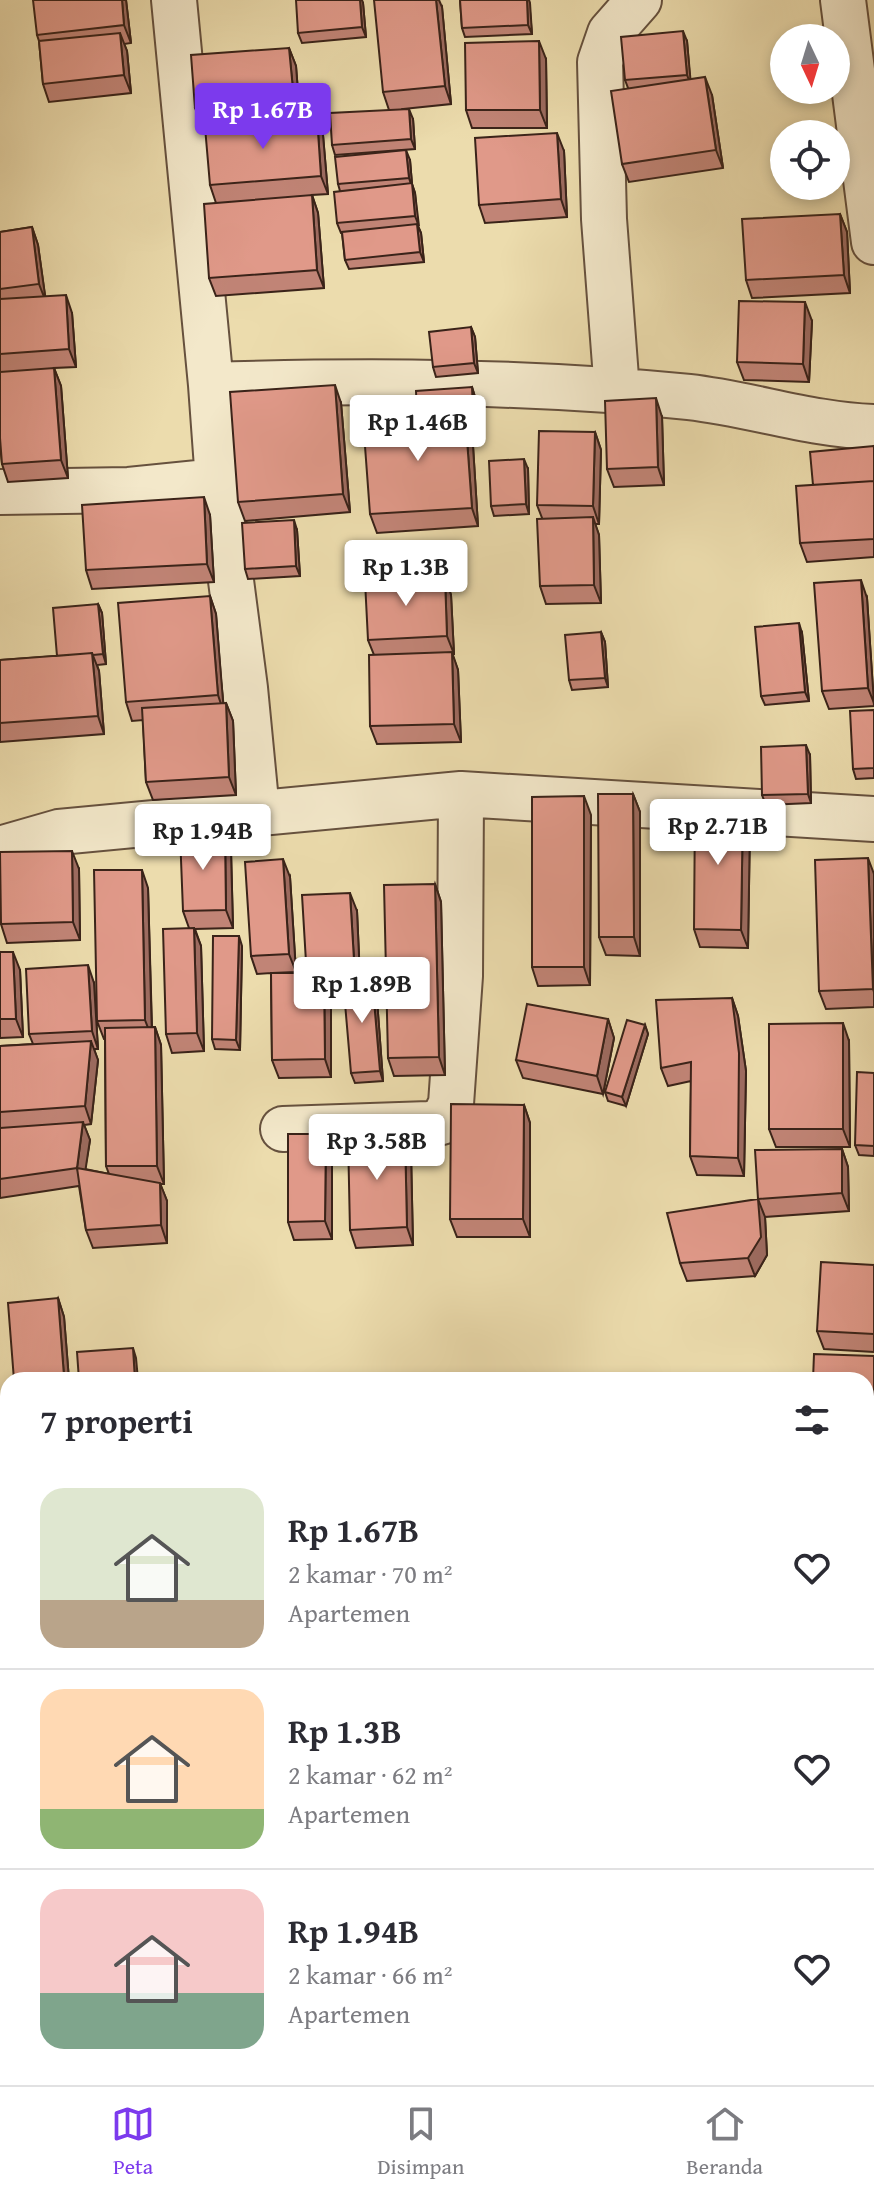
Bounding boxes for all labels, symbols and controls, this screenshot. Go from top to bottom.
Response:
north arrow [770,24,850,104]
map controls [770,24,850,200]
pin: Rp 1.67B [180,83,346,151]
text: Rp 1.67B [213,89,313,128]
button: locate [770,120,850,200]
pin: Rp 1.46B [335,395,501,463]
text: Rp 1.46B [368,401,468,440]
pin: Rp 1.3B [332,540,480,608]
text: Rp 1.3B [363,546,450,585]
pin: Rp 2.71B [635,799,801,867]
pin: Rp 1.94B [120,804,286,872]
text: Rp 2.71B [668,805,768,844]
text: Rp 1.94B [153,810,253,849]
pin: Rp 1.89B [279,957,445,1025]
text: Rp 1.89B [312,963,412,1002]
pin: Rp 3.58B [294,1114,460,1182]
text: Rp 3.58B [327,1120,427,1159]
text: 7 properti [40,1396,193,1445]
icon: filters [790,1398,834,1442]
text: Rp 1.67B [288,1505,419,1554]
icon: home [104,1520,200,1616]
icon: heart [790,1546,834,1590]
text: 2 kamar · 70 m² [288,1554,453,1593]
text: Apartemen [288,1593,410,1632]
text: Rp 1.3B [288,1706,402,1755]
icon: home [104,1721,200,1817]
icon: heart [790,1747,834,1791]
text: 2 kamar · 62 m² [288,1755,453,1794]
text: Apartemen [288,1794,410,1833]
text: Rp 1.94B [288,1906,419,1955]
icon: home [104,1921,200,2017]
icon: heart [790,1947,834,1991]
text: 2 kamar · 66 m² [288,1955,453,1994]
text: Apartemen [288,1994,410,2033]
tab: Peta [111,2102,155,2182]
tab: Disimpan [377,2102,464,2182]
tab: Beranda [686,2102,763,2182]

